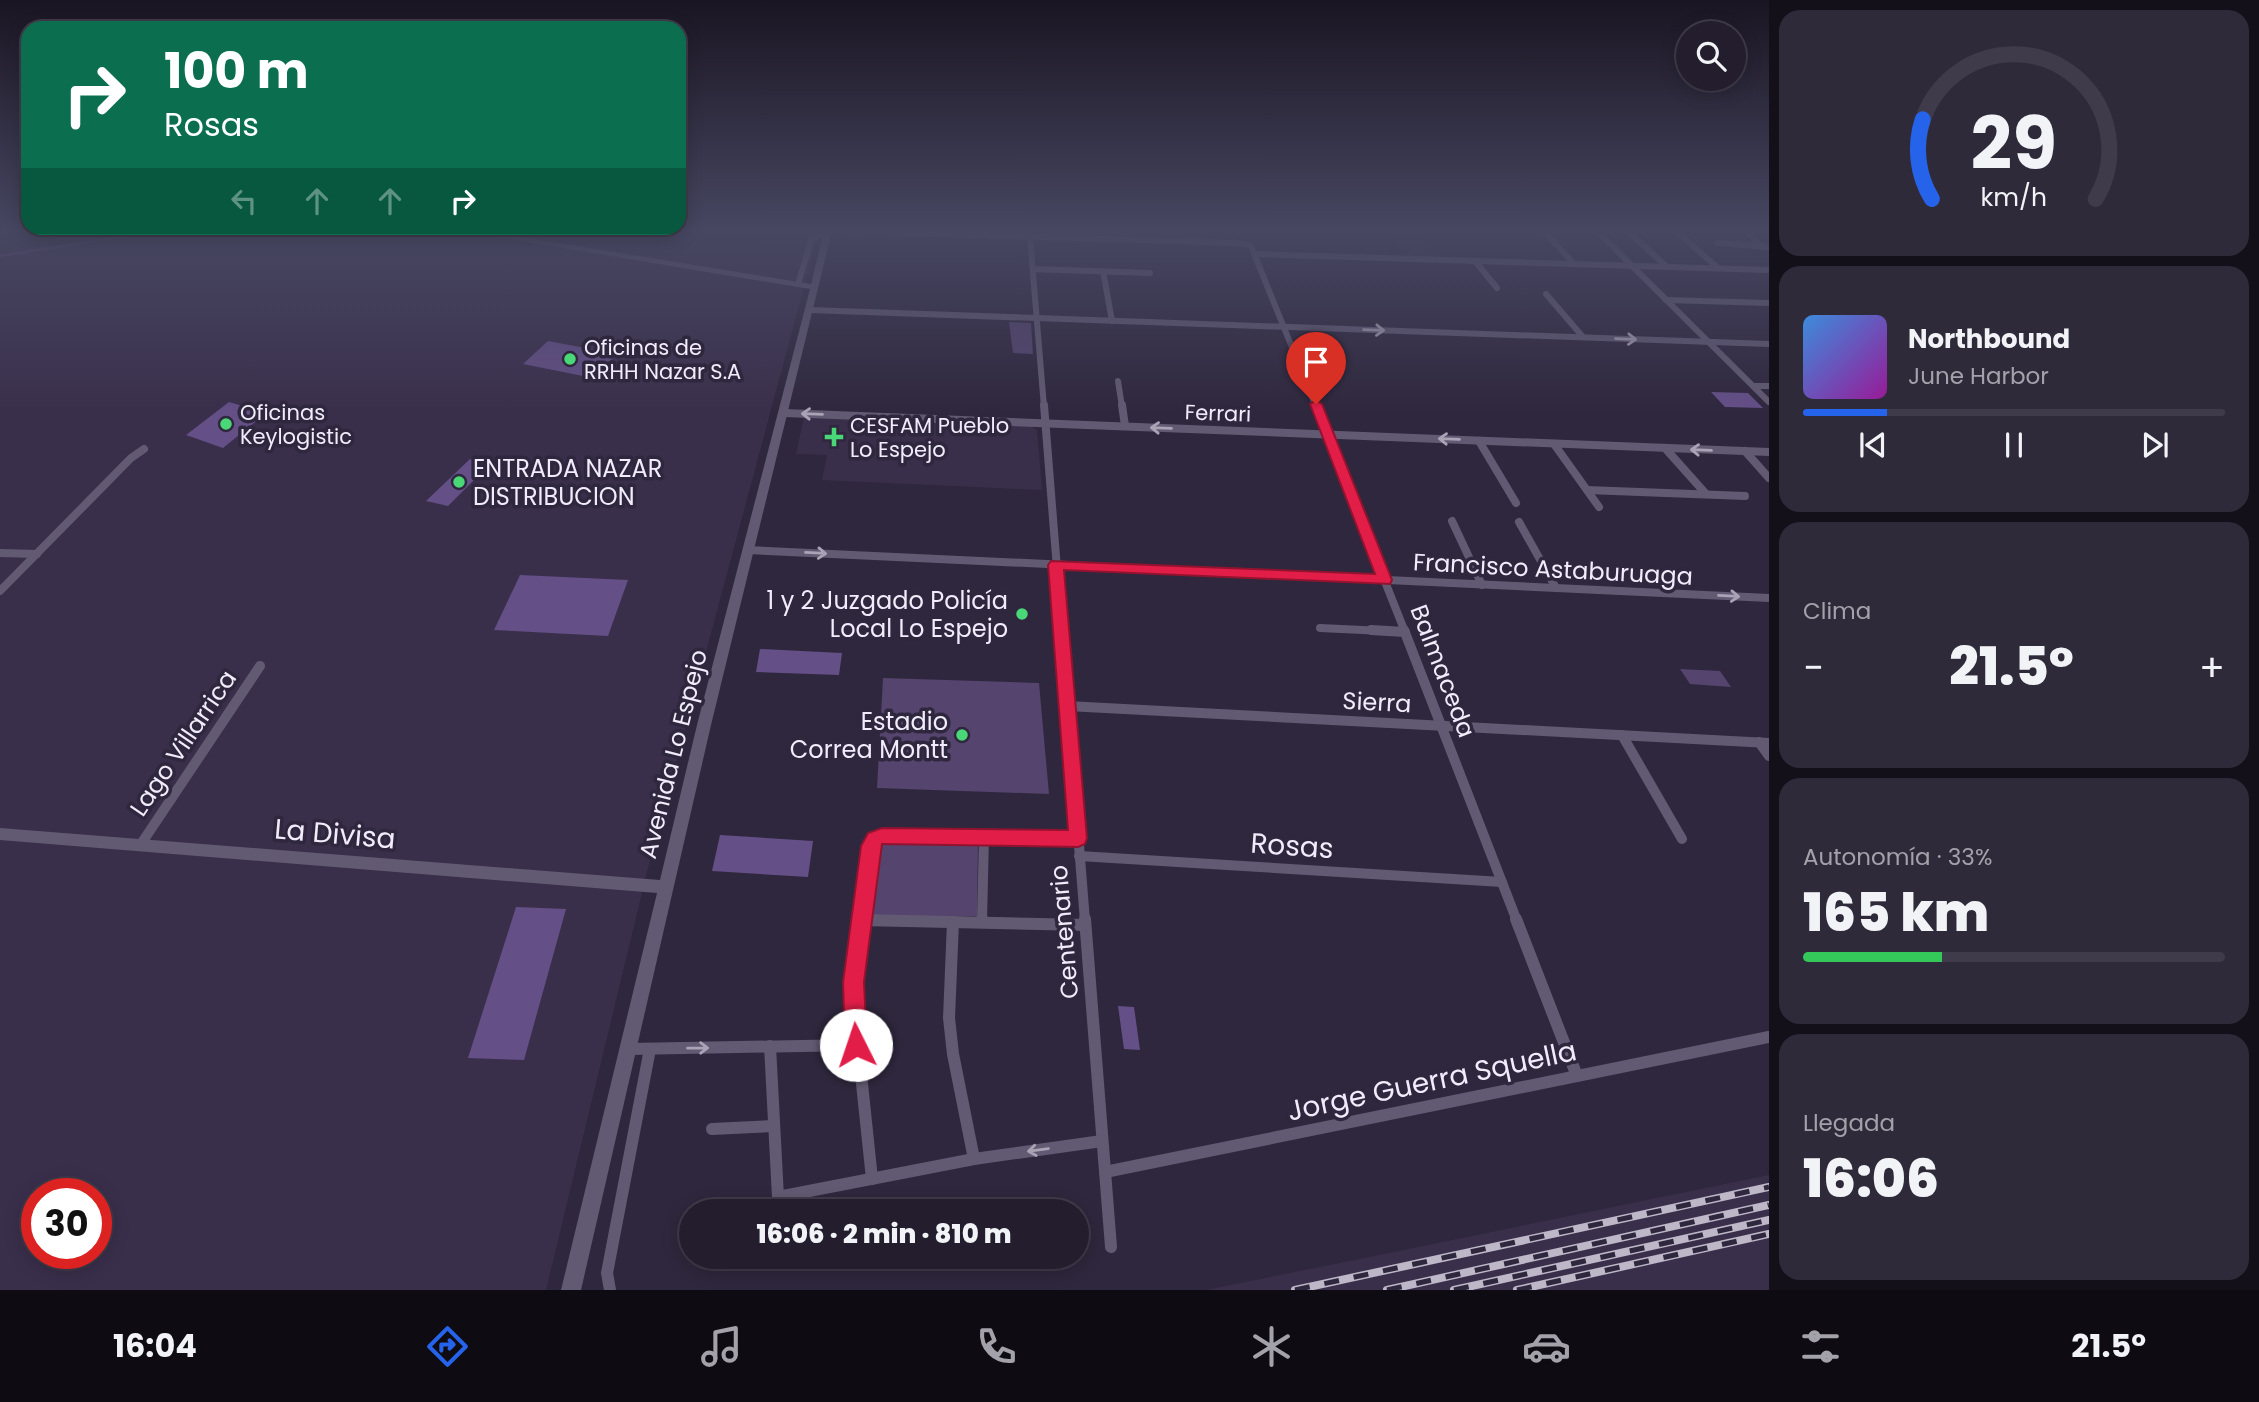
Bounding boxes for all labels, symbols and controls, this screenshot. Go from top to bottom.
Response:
map controls [1676,21,1746,91]
button: search [1676,21,1746,91]
text: 100 m [164,37,309,105]
icon: right [49,49,140,140]
text: 29 [1971,93,2057,194]
text: Rosas [164,102,259,147]
text: km/h [1981,180,2047,215]
icon: left [225,182,263,220]
icon: ahead [298,182,336,220]
icon: ahead [371,182,409,220]
icon: right [444,182,482,220]
text: Northbound [1908,321,2070,357]
one-way arrow [1362,323,1385,336]
pin [1286,332,1346,404]
one-way arrow [1614,332,1637,345]
place label: Oficinas de RRHH Nazar S.A [584,333,741,386]
icon: arrive [1297,343,1335,381]
marker: Oficinas de RRHH Nazar S.A [562,351,578,367]
text: June Harbor [1908,360,2049,392]
street label: Ferrari [1184,397,1252,429]
place label: Oficinas Keylogistic [240,398,352,451]
one-way arrow [800,407,823,420]
place label: CESFAM Pueblo Lo Espejo [850,411,1009,464]
marker: Oficinas Keylogistic [218,416,234,432]
one-way arrow [1150,421,1173,434]
icon: previous [1854,426,1892,464]
icon: pause [1995,426,2033,464]
icon: next [2136,426,2174,464]
marker: CESFAM Pueblo Lo Espejo [824,427,844,447]
one-way arrow [1438,433,1461,446]
one-way arrow [1690,443,1713,456]
place label: ENTRADA NAZAR DISTRIBUCION [473,452,662,513]
marker: ENTRADA NAZAR DISTRIBUCION [451,474,467,490]
street label: Francisco Astaburuaga [1412,545,1694,593]
one-way arrow [805,547,828,560]
place label: 1 y 2 Juzgado Policía Local Lo Espejo [767,584,1008,645]
one-way arrow [1717,590,1740,603]
text: Clima [1803,595,1871,627]
street label: Balmaceda [1403,600,1483,742]
marker: 1 y 2 Juzgado Policía Local Lo Espejo [1014,606,1030,622]
text: 21.5° [1949,630,2074,703]
text: − [1803,641,1824,694]
text: + [2199,641,2225,694]
street label: Avenida Lo Espejo [631,646,715,862]
street label: Lago Villarrica [122,664,244,822]
street label: Sierra [1342,684,1412,720]
place label: Estadio Correa Montt [790,705,948,766]
marker: Estadio Correa Montt [954,727,970,743]
street label: La Divisa [273,809,397,859]
street label: Rosas [1249,824,1335,868]
text: Autonomía · 33% [1803,841,1992,873]
street label: Centenario [1042,864,1086,1000]
text: 165 km [1803,876,1989,949]
position arrow [819,1008,893,1082]
street label: Jorge Guerra Squella [1284,1031,1580,1131]
one-way arrow [686,1041,709,1055]
text: Llegada [1803,1107,1895,1139]
text: 16:06 [1803,1142,1939,1215]
one-way arrow [1027,1144,1050,1157]
speed limit sign: 30 [21,1178,112,1269]
text: 16:06 · 2 min · 810 m [757,1216,1011,1252]
icon: directions [423,1322,472,1371]
icon: music [697,1322,746,1371]
icon: phone [972,1322,1021,1371]
icon: climate [1247,1322,1296,1371]
icon: car [1522,1322,1571,1371]
icon: filters [1796,1322,1845,1371]
text: 16:04 [113,1323,197,1368]
text: 21.5° [2071,1323,2146,1368]

